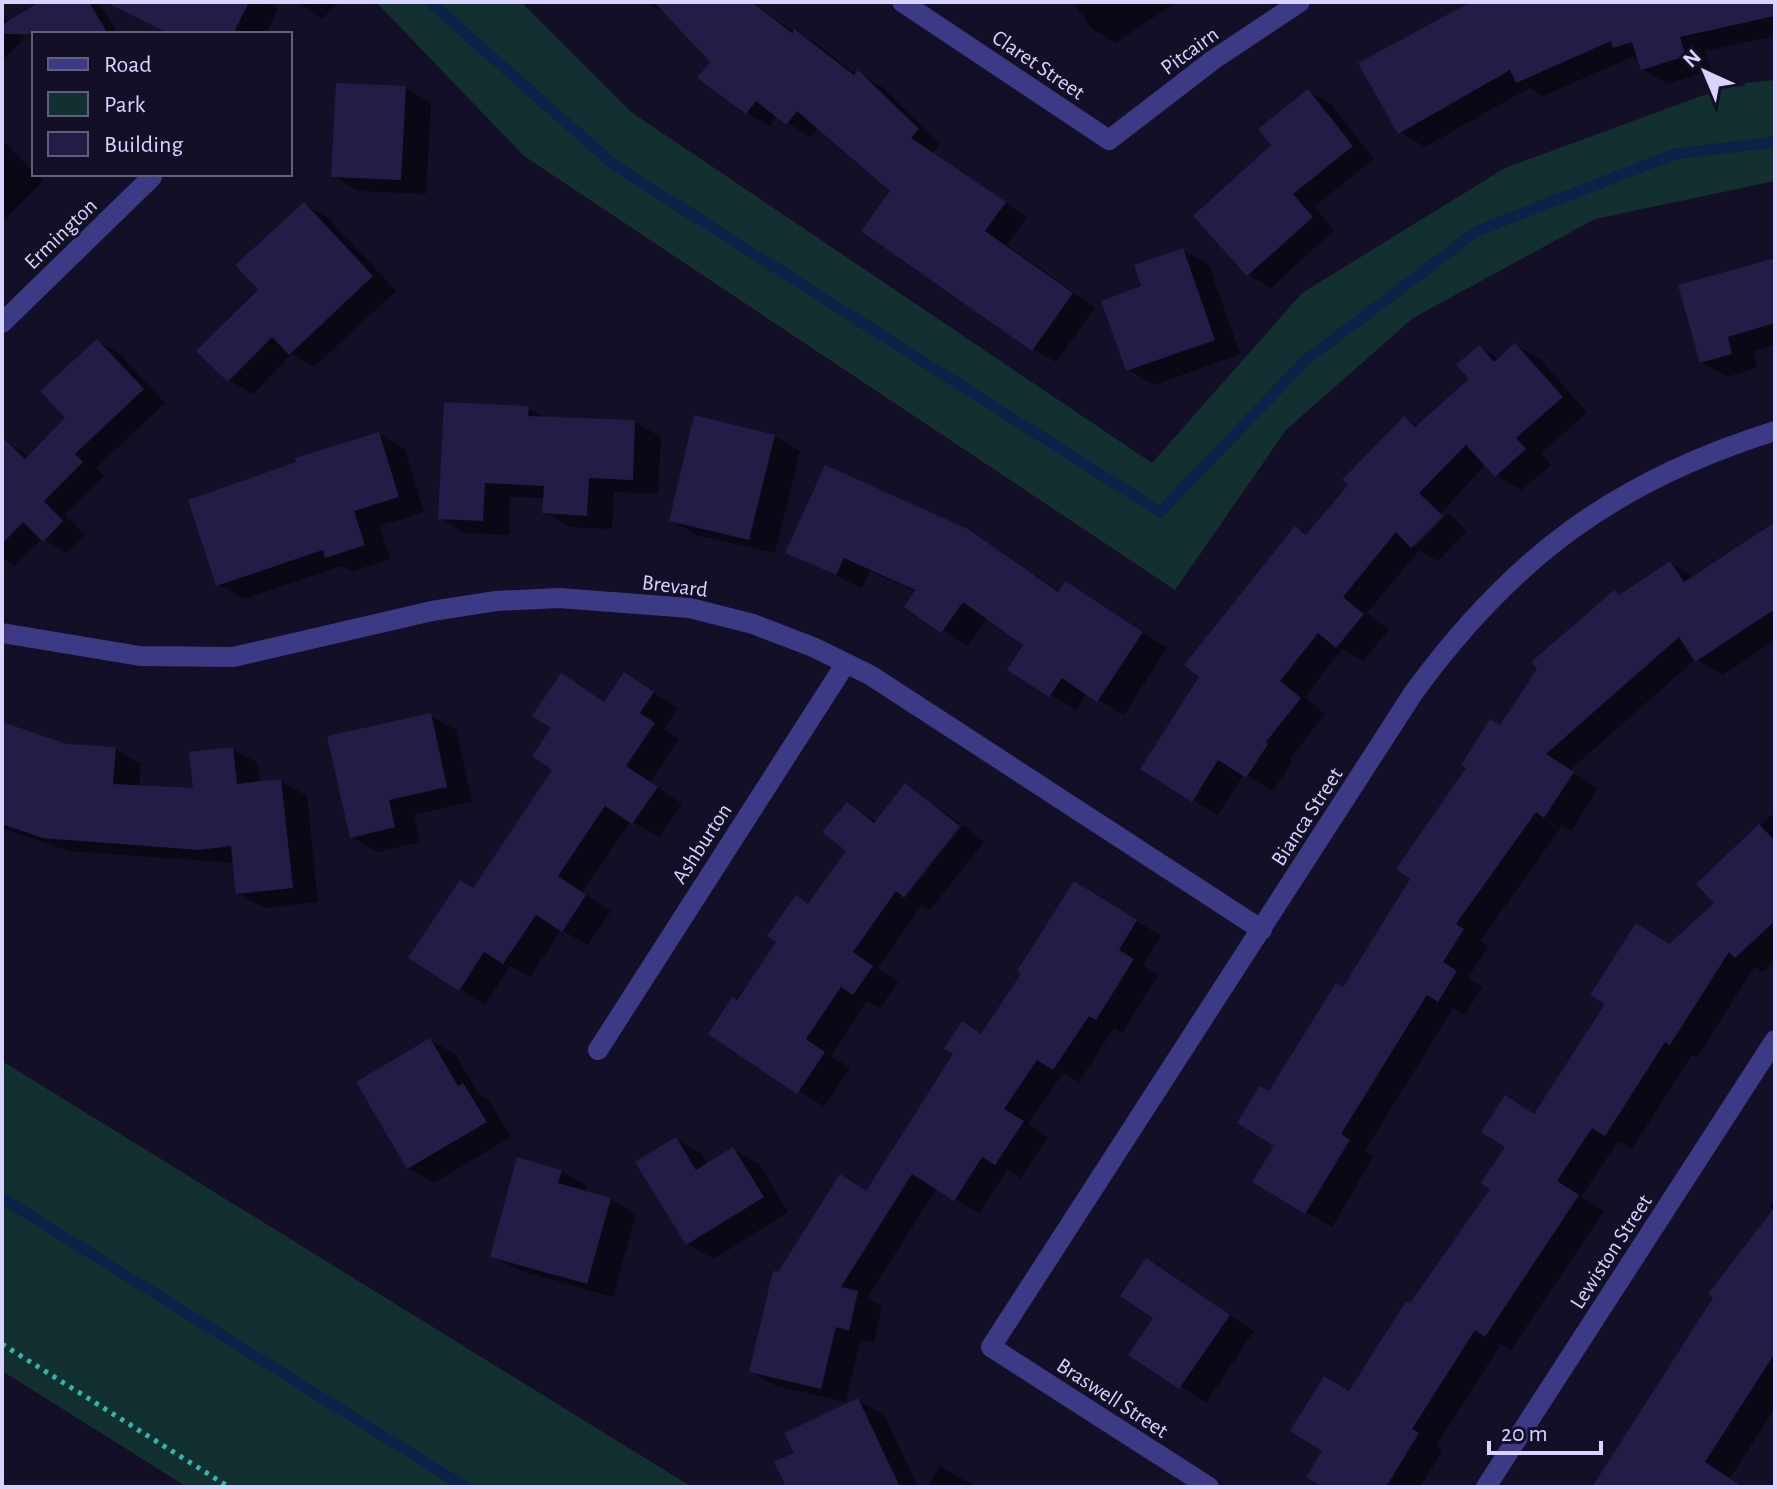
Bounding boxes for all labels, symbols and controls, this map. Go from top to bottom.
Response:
street label: Pitcairn [1157,23,1223,79]
street label: Claret Street [988,26,1089,104]
legend [32,32,292,176]
north arrow [1665,32,1745,112]
text: N [1679,45,1705,72]
text: Road [104,53,152,77]
text: Park [104,93,145,117]
text: Building [104,133,183,157]
street label: Ermington [20,194,101,273]
street label: Brevard [641,571,709,601]
street label: Bianca Street [1267,763,1347,870]
street label: Ashburton [668,800,736,887]
street label: Lewiston Street [1566,1190,1656,1313]
street label: Braswell Street [1053,1354,1172,1442]
scale bar [1489,1405,1601,1455]
text: 20 m [1501,1422,1548,1446]

